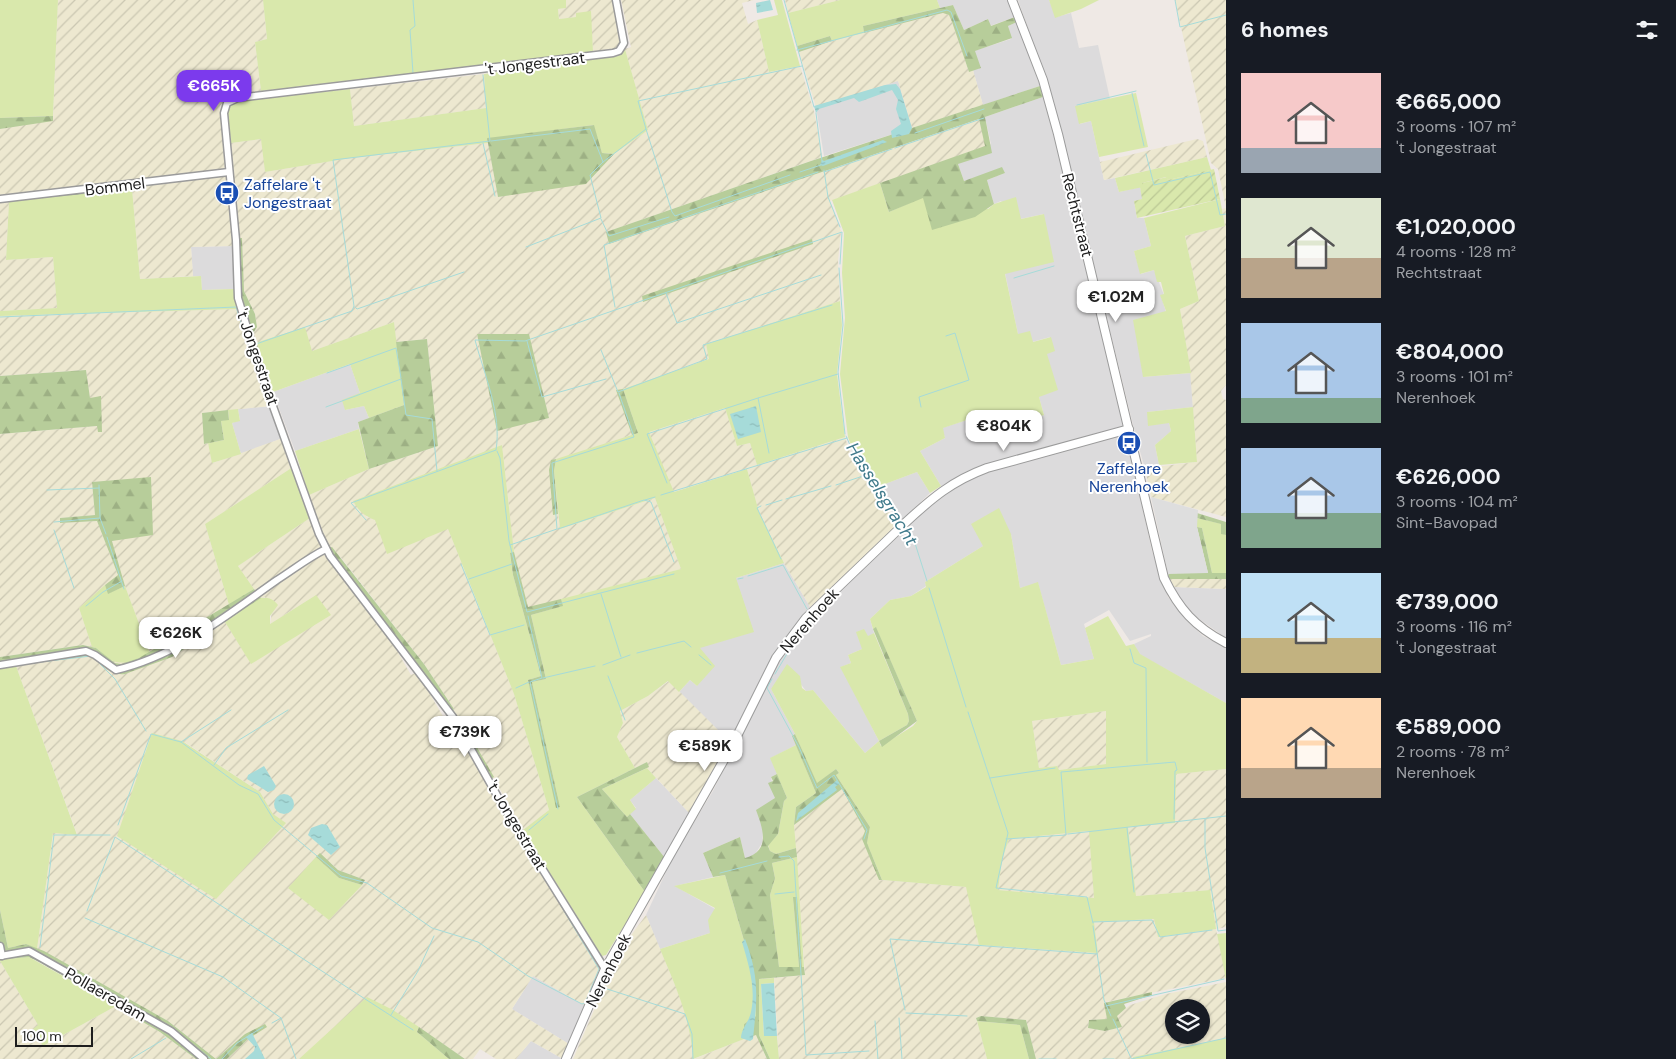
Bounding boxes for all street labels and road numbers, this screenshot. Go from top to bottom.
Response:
street label: 't Jongestraat [484,47,586,80]
street label: Rechtstraat [1057,171,1098,259]
street label: Bommel [84,172,146,201]
street label: 't Jongestraat [231,306,284,408]
street label: Nerenhoek [775,583,844,657]
street label: 't Jongestraat [482,777,552,874]
street label: Nerenhoek [581,930,636,1011]
street label: Pollaeredam [61,963,150,1026]

